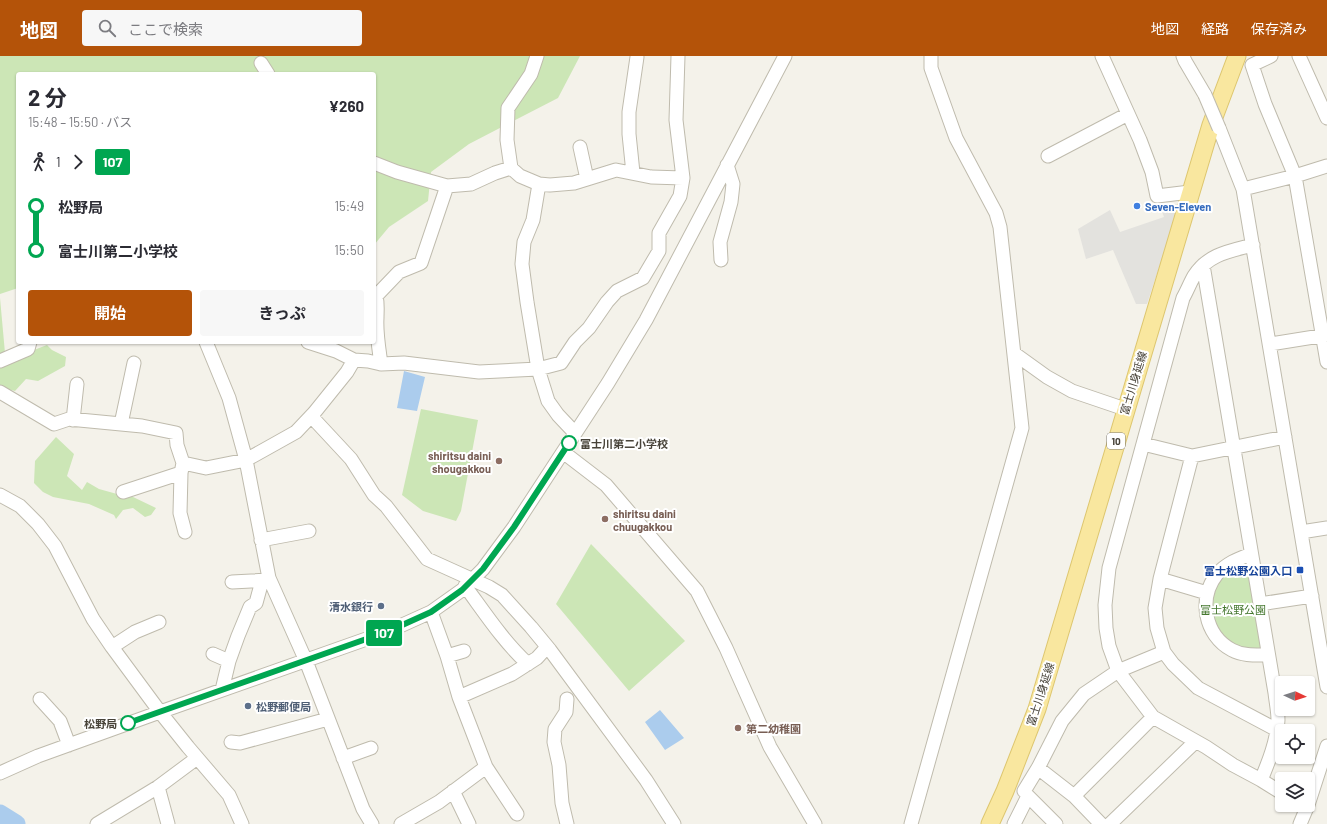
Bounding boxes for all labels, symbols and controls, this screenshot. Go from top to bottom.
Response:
search box [82,10,362,46]
icon: search [96,17,118,39]
text: 地図 [20,18,58,41]
text: ここで検索 [128,20,203,38]
text: 地図 [1151,20,1179,37]
text: 経路 [1201,20,1229,37]
text: 保存済み [1251,20,1307,37]
text: 2 分 [28,84,67,110]
text: ¥260 [329,97,364,115]
text: 15:48 – 15:50 · バス [28,114,132,130]
icon: walk [28,151,50,173]
icon: forward [67,151,89,173]
text: 107 [103,153,122,170]
text: 1 [56,154,61,170]
text: 松野局 [58,198,103,216]
text: 15:49 [334,198,364,214]
place label: Seven-Eleven [1145,200,1211,213]
marker: Seven-Eleven [1132,201,1142,211]
text: 富士川第二小学校 [58,242,178,260]
text: 15:50 [334,242,364,258]
button: 開始 [28,290,192,336]
button: きっぷ [200,290,364,336]
street label: 富士川身延線 [1117,350,1149,416]
road number: 10 [1107,433,1125,449]
marker: 富士川第二小学校 [561,435,577,451]
place label: 富士川第二小学校 [580,437,668,450]
place label: shiritsu daini shougakkou [428,449,491,475]
marker: shiritsu daini shougakkou [494,456,504,466]
place label: shiritsu daini chuugakkou [613,507,676,533]
marker: shiritsu daini chuugakkou [600,514,610,524]
place label: 富士松野公園入口 [1204,564,1292,577]
marker: 富士松野公園入口 [1295,565,1305,575]
place label: 清水銀行 [329,600,373,613]
marker: 清水銀行 [376,601,386,611]
park label: 富士松野公園 [1200,603,1266,616]
line badge: 107 [361,620,407,646]
text: 107 [374,624,394,641]
street label: 富士川身延線 [1024,661,1056,727]
north arrow [1275,676,1315,716]
map controls [1275,676,1315,812]
place label: 松野郵便局 [256,700,311,713]
marker: 松野郵便局 [243,701,253,711]
marker: 松野局 [120,715,136,731]
place label: 松野局 [84,717,117,730]
place label: 第二幼稚園 [746,722,801,735]
marker: 第二幼稚園 [733,723,743,733]
button: locate [1275,724,1315,764]
button: layers [1275,772,1315,812]

